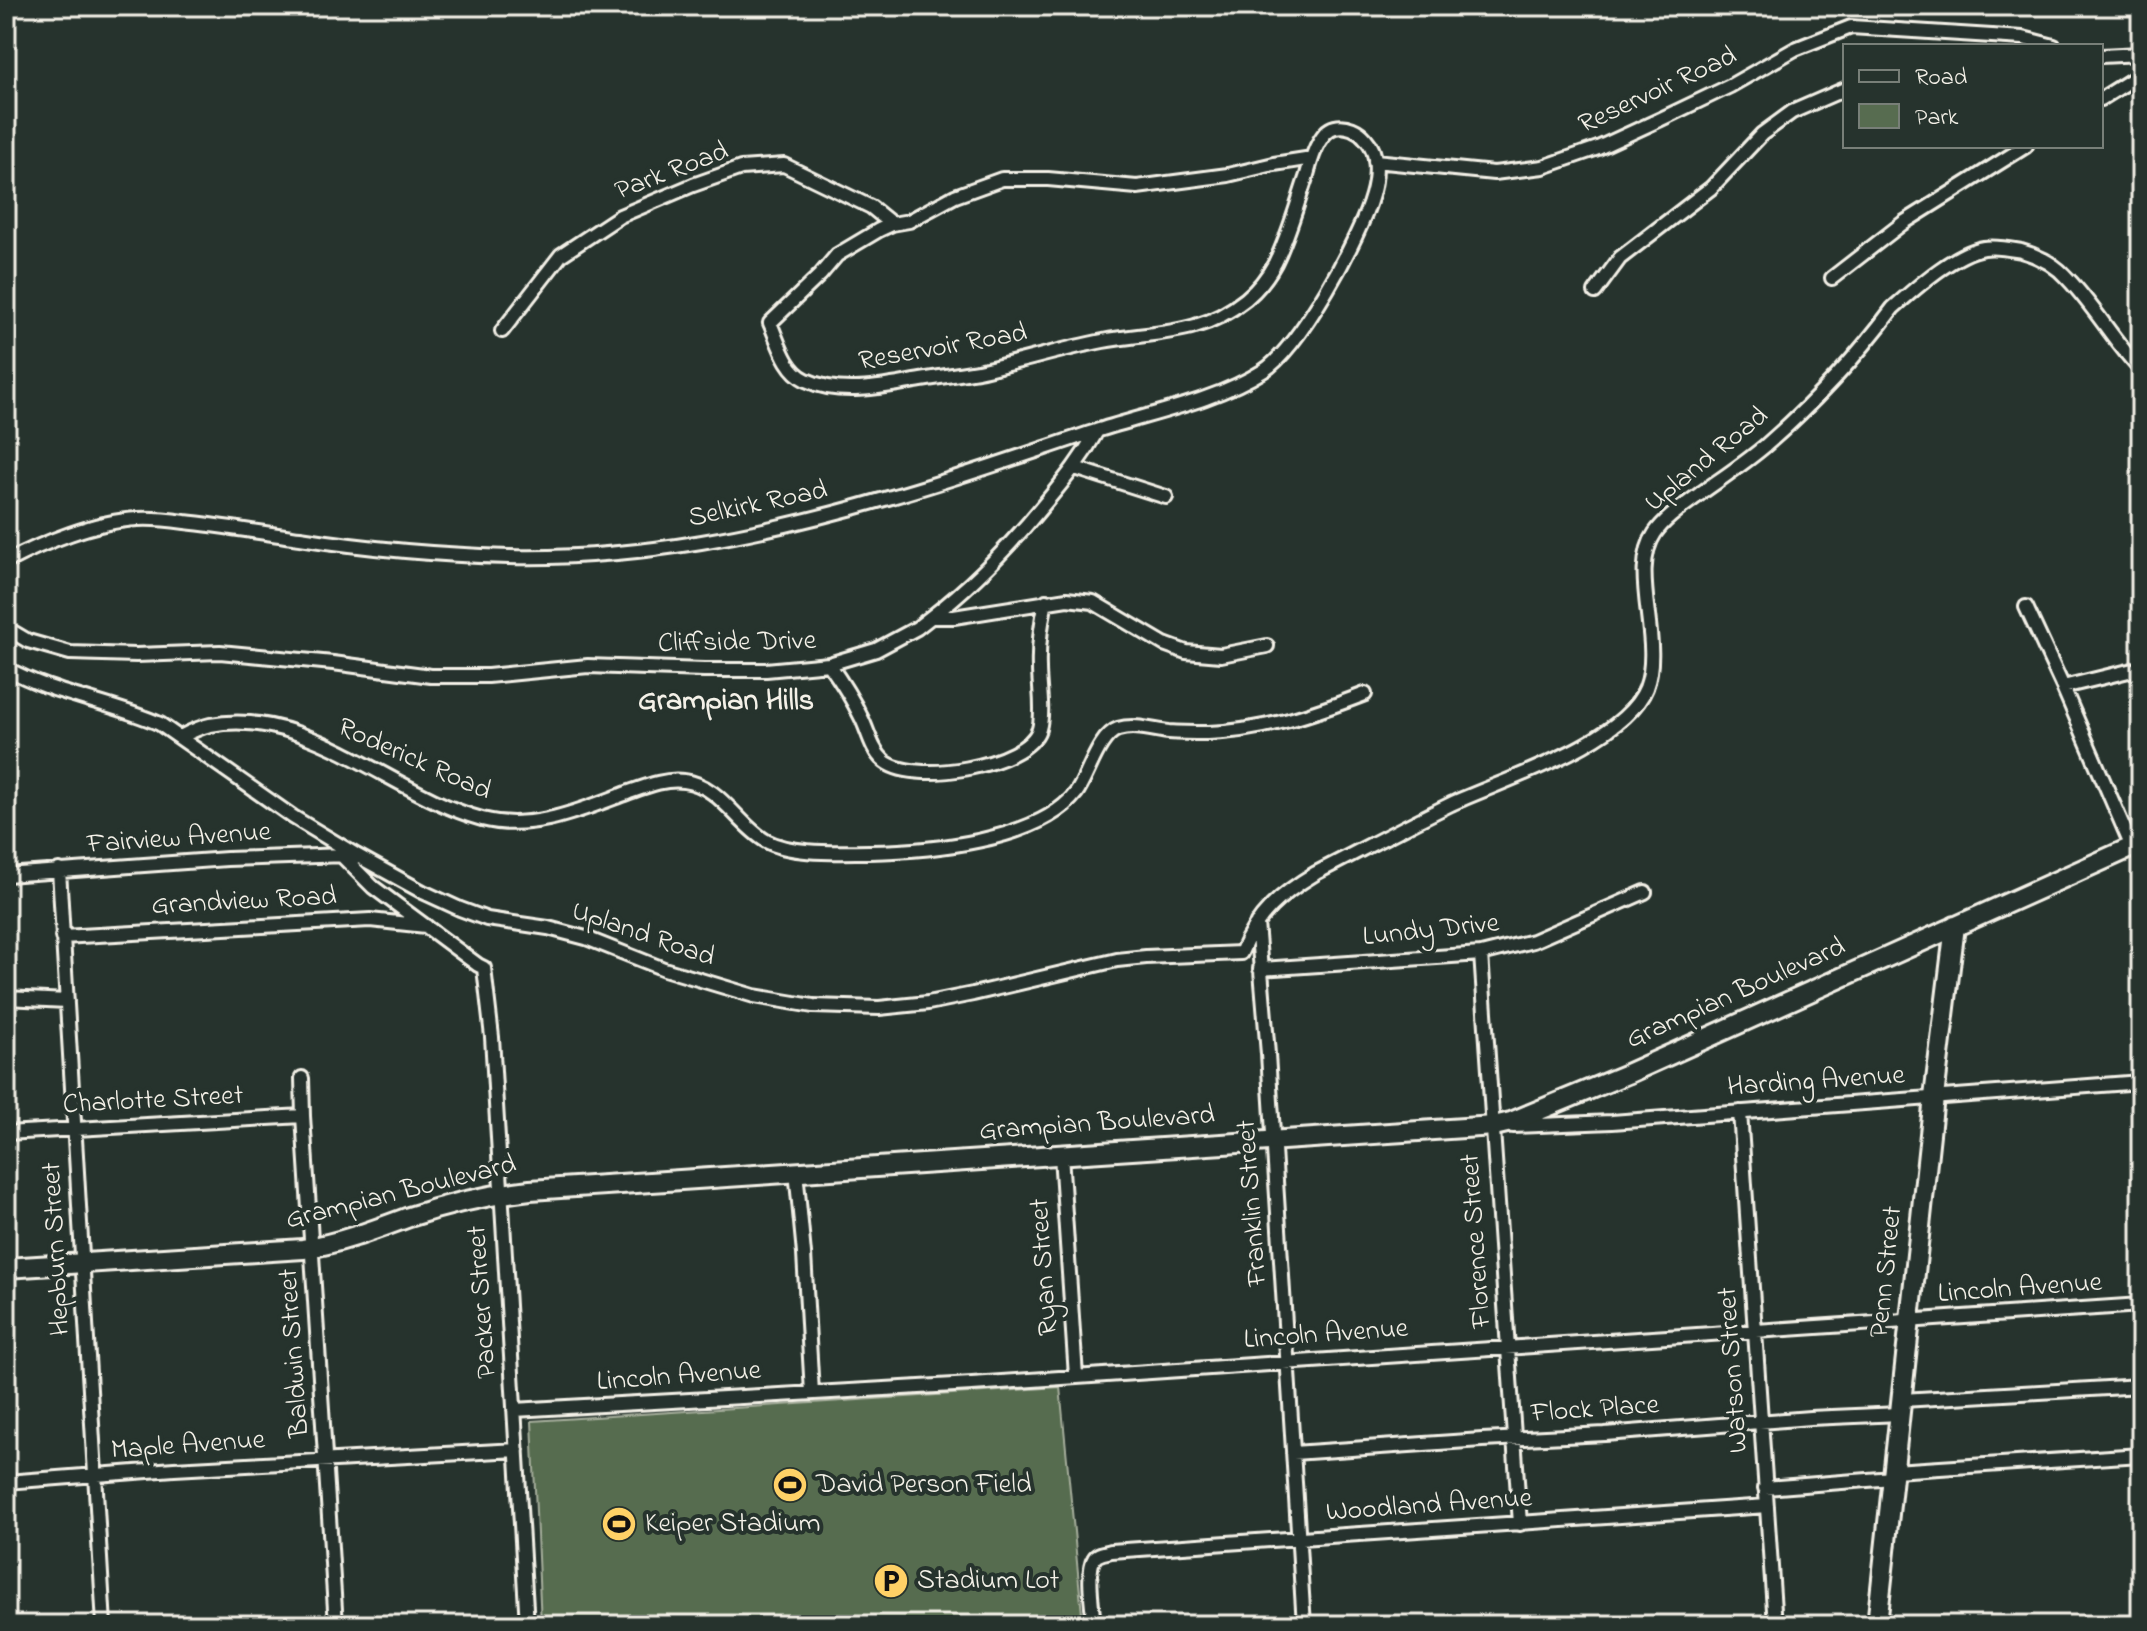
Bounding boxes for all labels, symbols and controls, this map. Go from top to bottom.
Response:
street label: Reservoir Road [1572,36,1744,146]
legend [1843,44,2103,148]
text: Road [1915,61,1968,96]
text: Park [1915,101,1959,136]
street label: Park Road [609,132,735,212]
street label: Reservoir Road [855,313,1031,383]
street label: Upland Road [1636,397,1778,523]
street label: Selkirk Road [685,470,832,540]
street label: Cliffside Drive [658,621,817,665]
district label: Grampian Hills [638,680,814,724]
street label: Roderick Road [330,708,498,812]
street label: Fairview Avenue [85,812,273,866]
street label: Grandview Road [150,877,338,927]
street label: Upland Road [566,891,721,979]
street label: Lundy Drive [1361,903,1502,959]
street label: Grampian Boulevard [1620,927,1852,1061]
street label: Harding Avenue [1726,1055,1907,1109]
street label: Charlotte Street [62,1076,244,1126]
street label: Grampian Boulevard [978,1095,1217,1153]
street label: Franklin Street [1227,1118,1279,1289]
street label: Grampian Boulevard [281,1144,521,1241]
street label: Florence Street [1450,1152,1504,1331]
street label: Hepburn Street [32,1161,82,1337]
street label: Ryan Street [1020,1197,1070,1337]
street label: Penn Street [1860,1204,1914,1340]
street label: Packer Street [457,1224,509,1380]
street label: Lincoln Avenue [1936,1263,2104,1315]
street label: Baldwin Street [269,1267,321,1440]
street label: Watson Street [1708,1286,1760,1454]
street label: Lincoln Avenue [1242,1309,1410,1361]
street label: Lincoln Avenue [595,1351,763,1403]
street label: Flock Place [1529,1385,1661,1435]
street label: Maple Avenue [110,1420,267,1472]
place label: David Person Field [815,1465,1032,1506]
sports icon: David Person Field [771,1466,809,1504]
street label: Woodland Avenue [1324,1478,1534,1534]
place label: Keiper Stadium [645,1504,821,1545]
sports icon: Keiper Stadium [600,1505,638,1543]
place label: Stadium Lot [917,1561,1059,1602]
parking icon: Stadium Lot [872,1562,910,1600]

